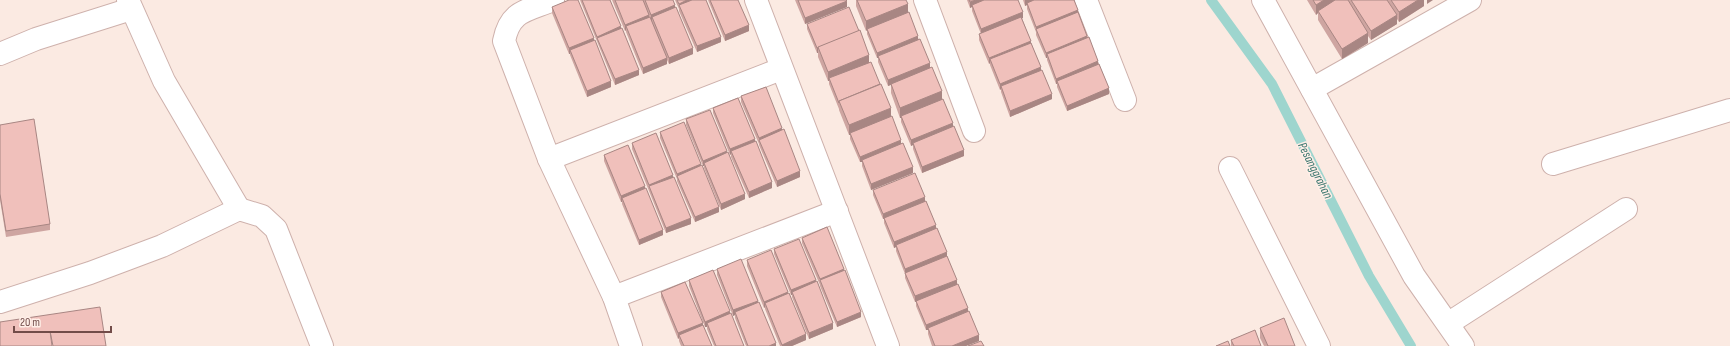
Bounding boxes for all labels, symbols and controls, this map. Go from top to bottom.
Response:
water label: Pesanggrahan [1294,140,1336,202]
scale bar [14,308,111,334]
text: 20 m [20,315,40,330]

